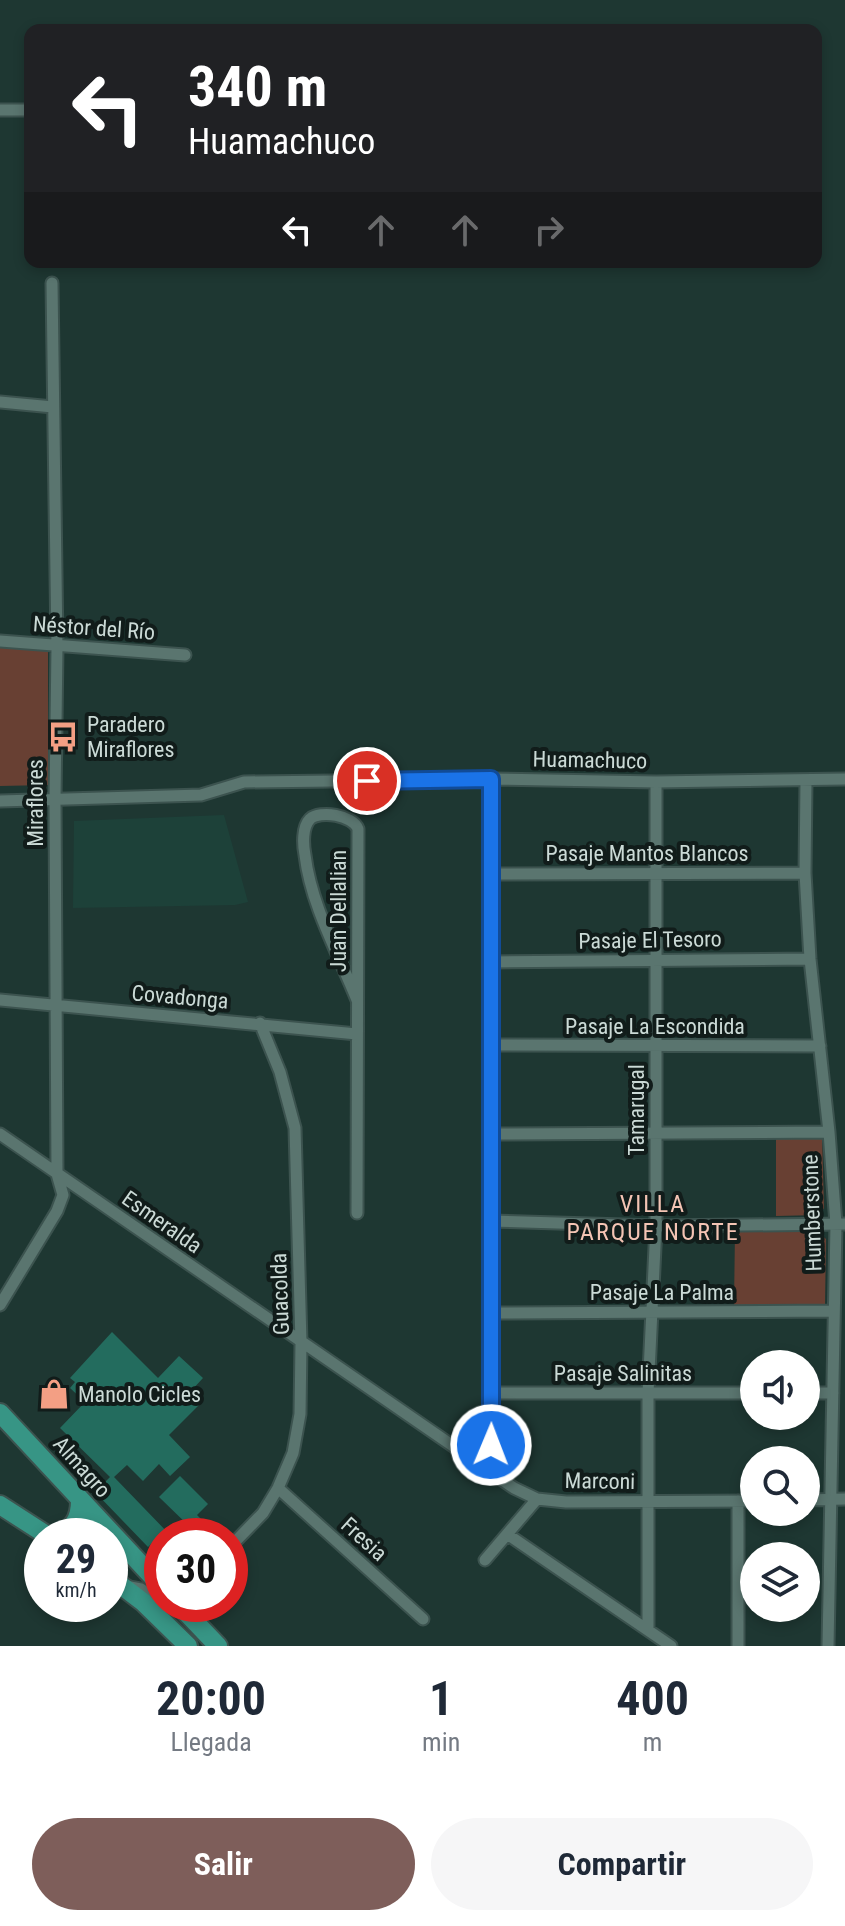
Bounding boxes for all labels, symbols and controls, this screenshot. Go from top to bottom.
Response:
text: 340 m [188,54,327,120]
icon: left [56,56,160,160]
text: Huamachuco [188,121,375,163]
icon: left [275,208,319,252]
icon: ahead [359,208,403,252]
icon: ahead [443,208,487,252]
icon: right [527,208,571,252]
street label: Néstor del Río [32,611,156,645]
place label: Paradero Miraflores [87,712,174,762]
bus stop icon: Paradero Miraflores [46,720,80,754]
pin [333,747,401,815]
street label: Huamachuco [533,747,647,773]
street label: Miraflores [23,759,48,847]
icon: arrive [345,759,389,803]
street label: Pasaje Mantos Blancos [545,841,749,866]
street label: Juan Dellalian [326,850,351,972]
street label: Pasaje El Tesoro [578,926,722,954]
street label: Covadonga [131,980,229,1014]
street label: Pasaje La Escondida [565,1014,745,1039]
street label: Tamarugal [624,1064,649,1156]
street label: Humberstone [797,1154,827,1272]
street label: Esmeralda [117,1186,207,1258]
district label: VILLA PARQUE NORTE [566,1190,740,1246]
street label: Guacolda [266,1253,294,1335]
street label: Pasaje La Palma [590,1280,734,1305]
map controls [740,1350,820,1622]
button: sound [740,1350,820,1430]
street label: Pasaje Salinitas [554,1361,692,1386]
shop icon: Manolo Cicles [37,1377,71,1411]
place label: Manolo Cicles [78,1382,201,1407]
position arrow [449,1403,533,1487]
street label: Almagro [48,1431,116,1503]
button: search [740,1446,820,1526]
street label: Marconi [564,1468,636,1494]
street label: Fresia [336,1512,392,1566]
speed limit sign: 30 [144,1518,248,1622]
text: 29 [56,1536,96,1583]
button: layers [740,1542,820,1622]
text: km/h [55,1578,97,1602]
text: 20:00 [156,1670,266,1727]
text: 1 [429,1670,453,1727]
text: 400 [616,1670,689,1727]
text: Llegada [170,1727,252,1757]
text: min [422,1727,460,1757]
text: m [643,1727,662,1757]
button: Salir [32,1818,415,1910]
button: Compartir [431,1818,813,1910]

